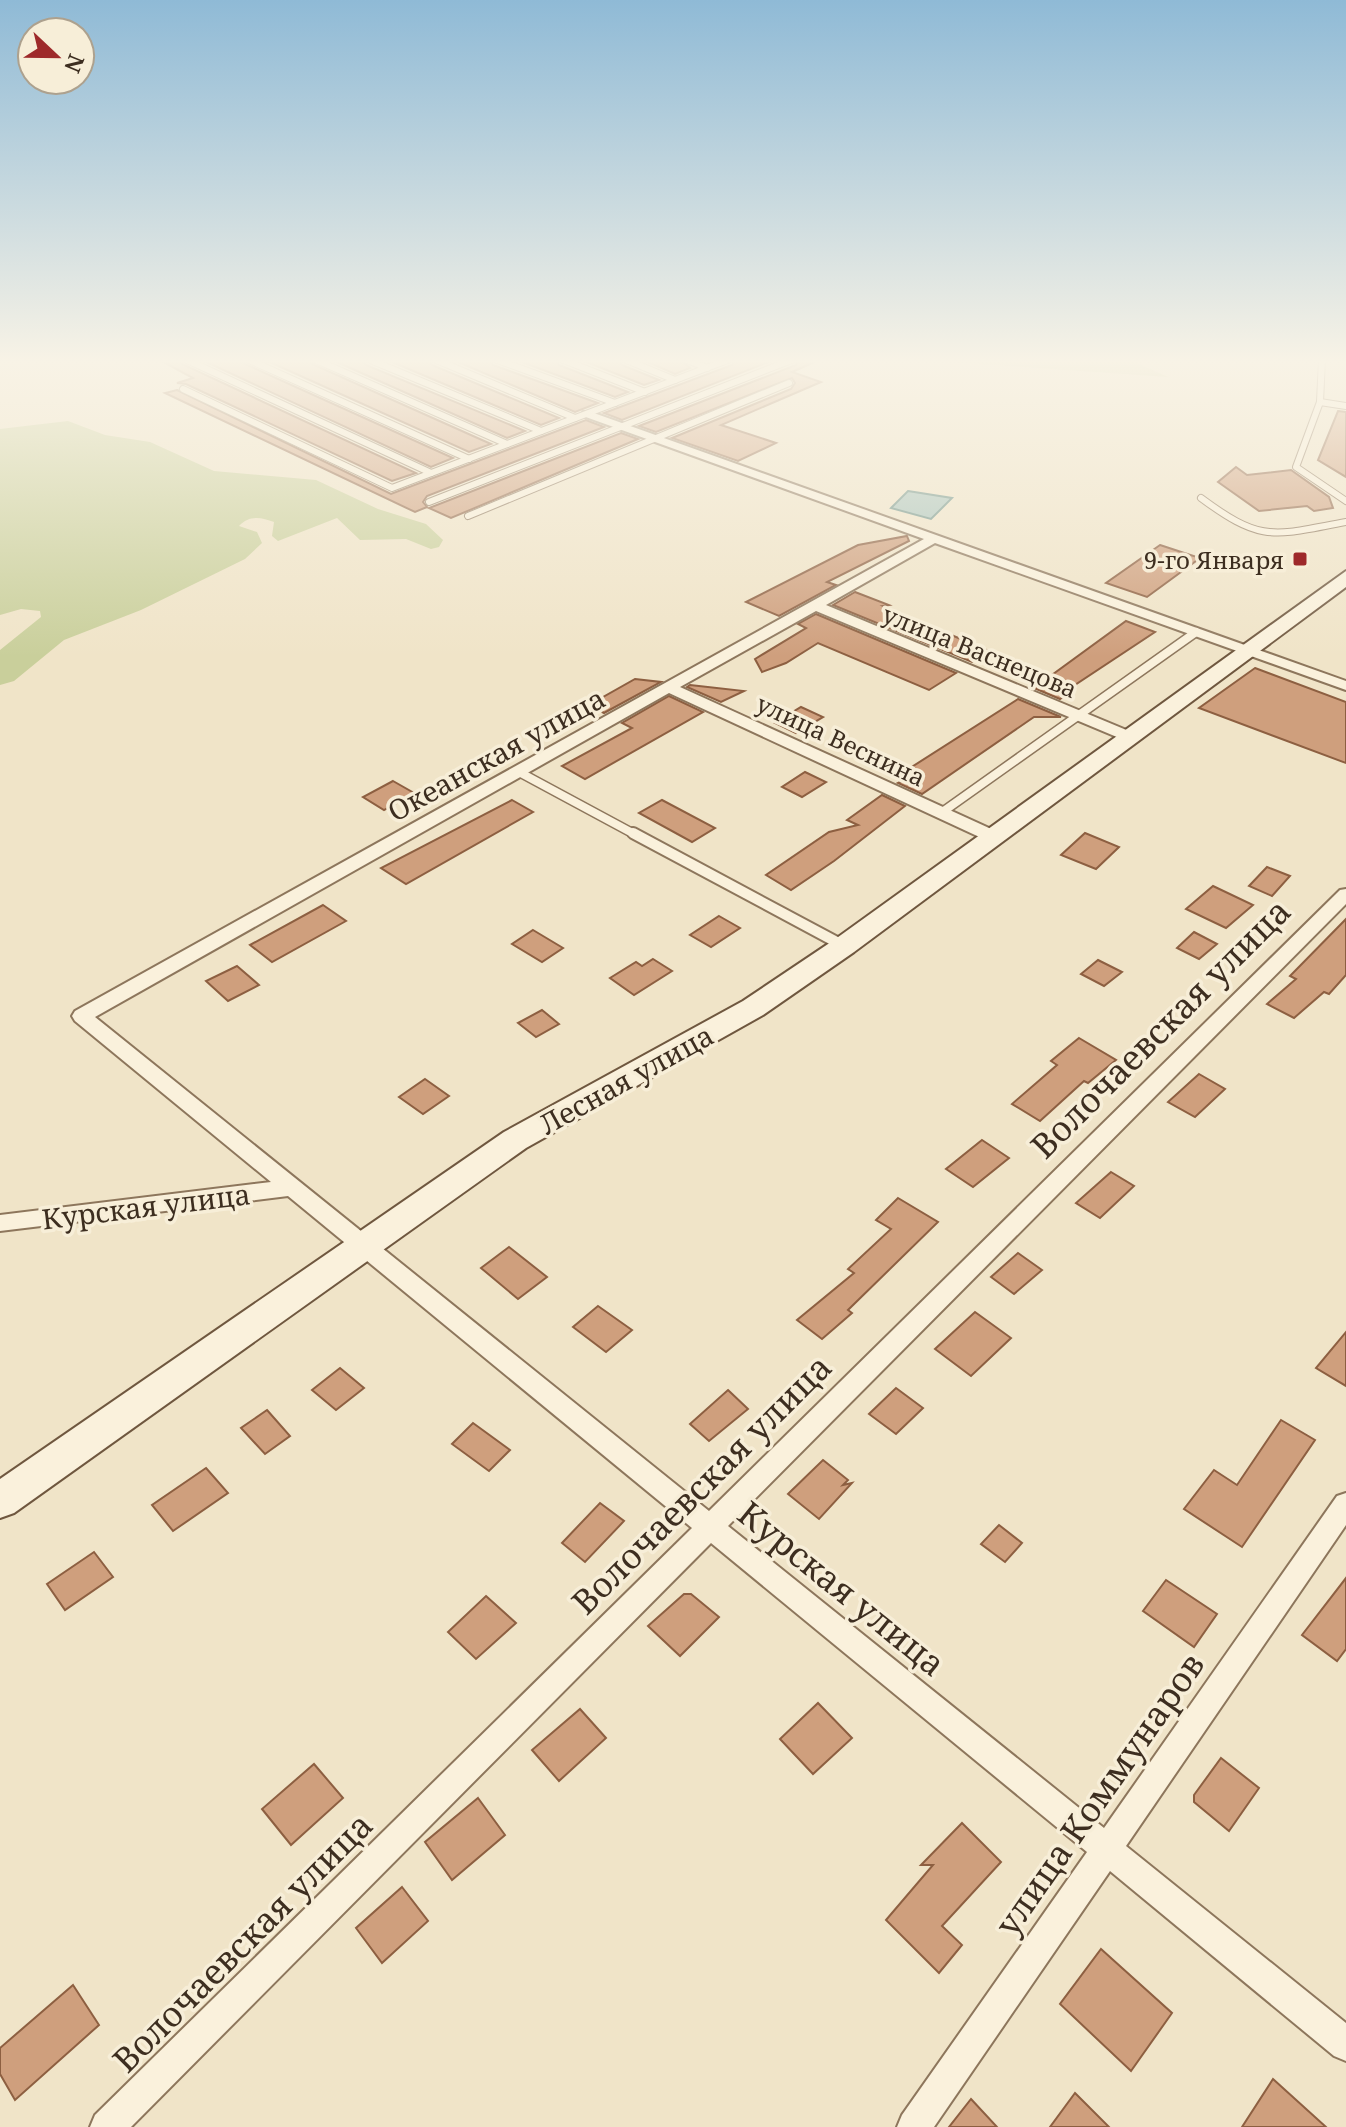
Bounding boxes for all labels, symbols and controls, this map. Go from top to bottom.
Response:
north arrow [16,16,96,96]
text: N [58,50,93,78]
place label: 9-го Января [1144,543,1284,576]
marker: 9-го Января [1291,550,1309,568]
street label: улица Васнецова [878,597,1082,705]
street label: Океанская улица [381,678,611,830]
street label: улица Веснина [751,686,931,794]
street label: Волочаевская улица [1020,888,1300,1168]
street label: Лесная улица [532,1015,720,1143]
street label: Курская улица [40,1174,252,1238]
street label: Волочаевская улица [561,1344,841,1624]
street label: Курская улица [729,1490,955,1686]
street label: улица Коммунаров [984,1644,1214,1944]
street label: Волочаевская улица [102,1802,382,2082]

